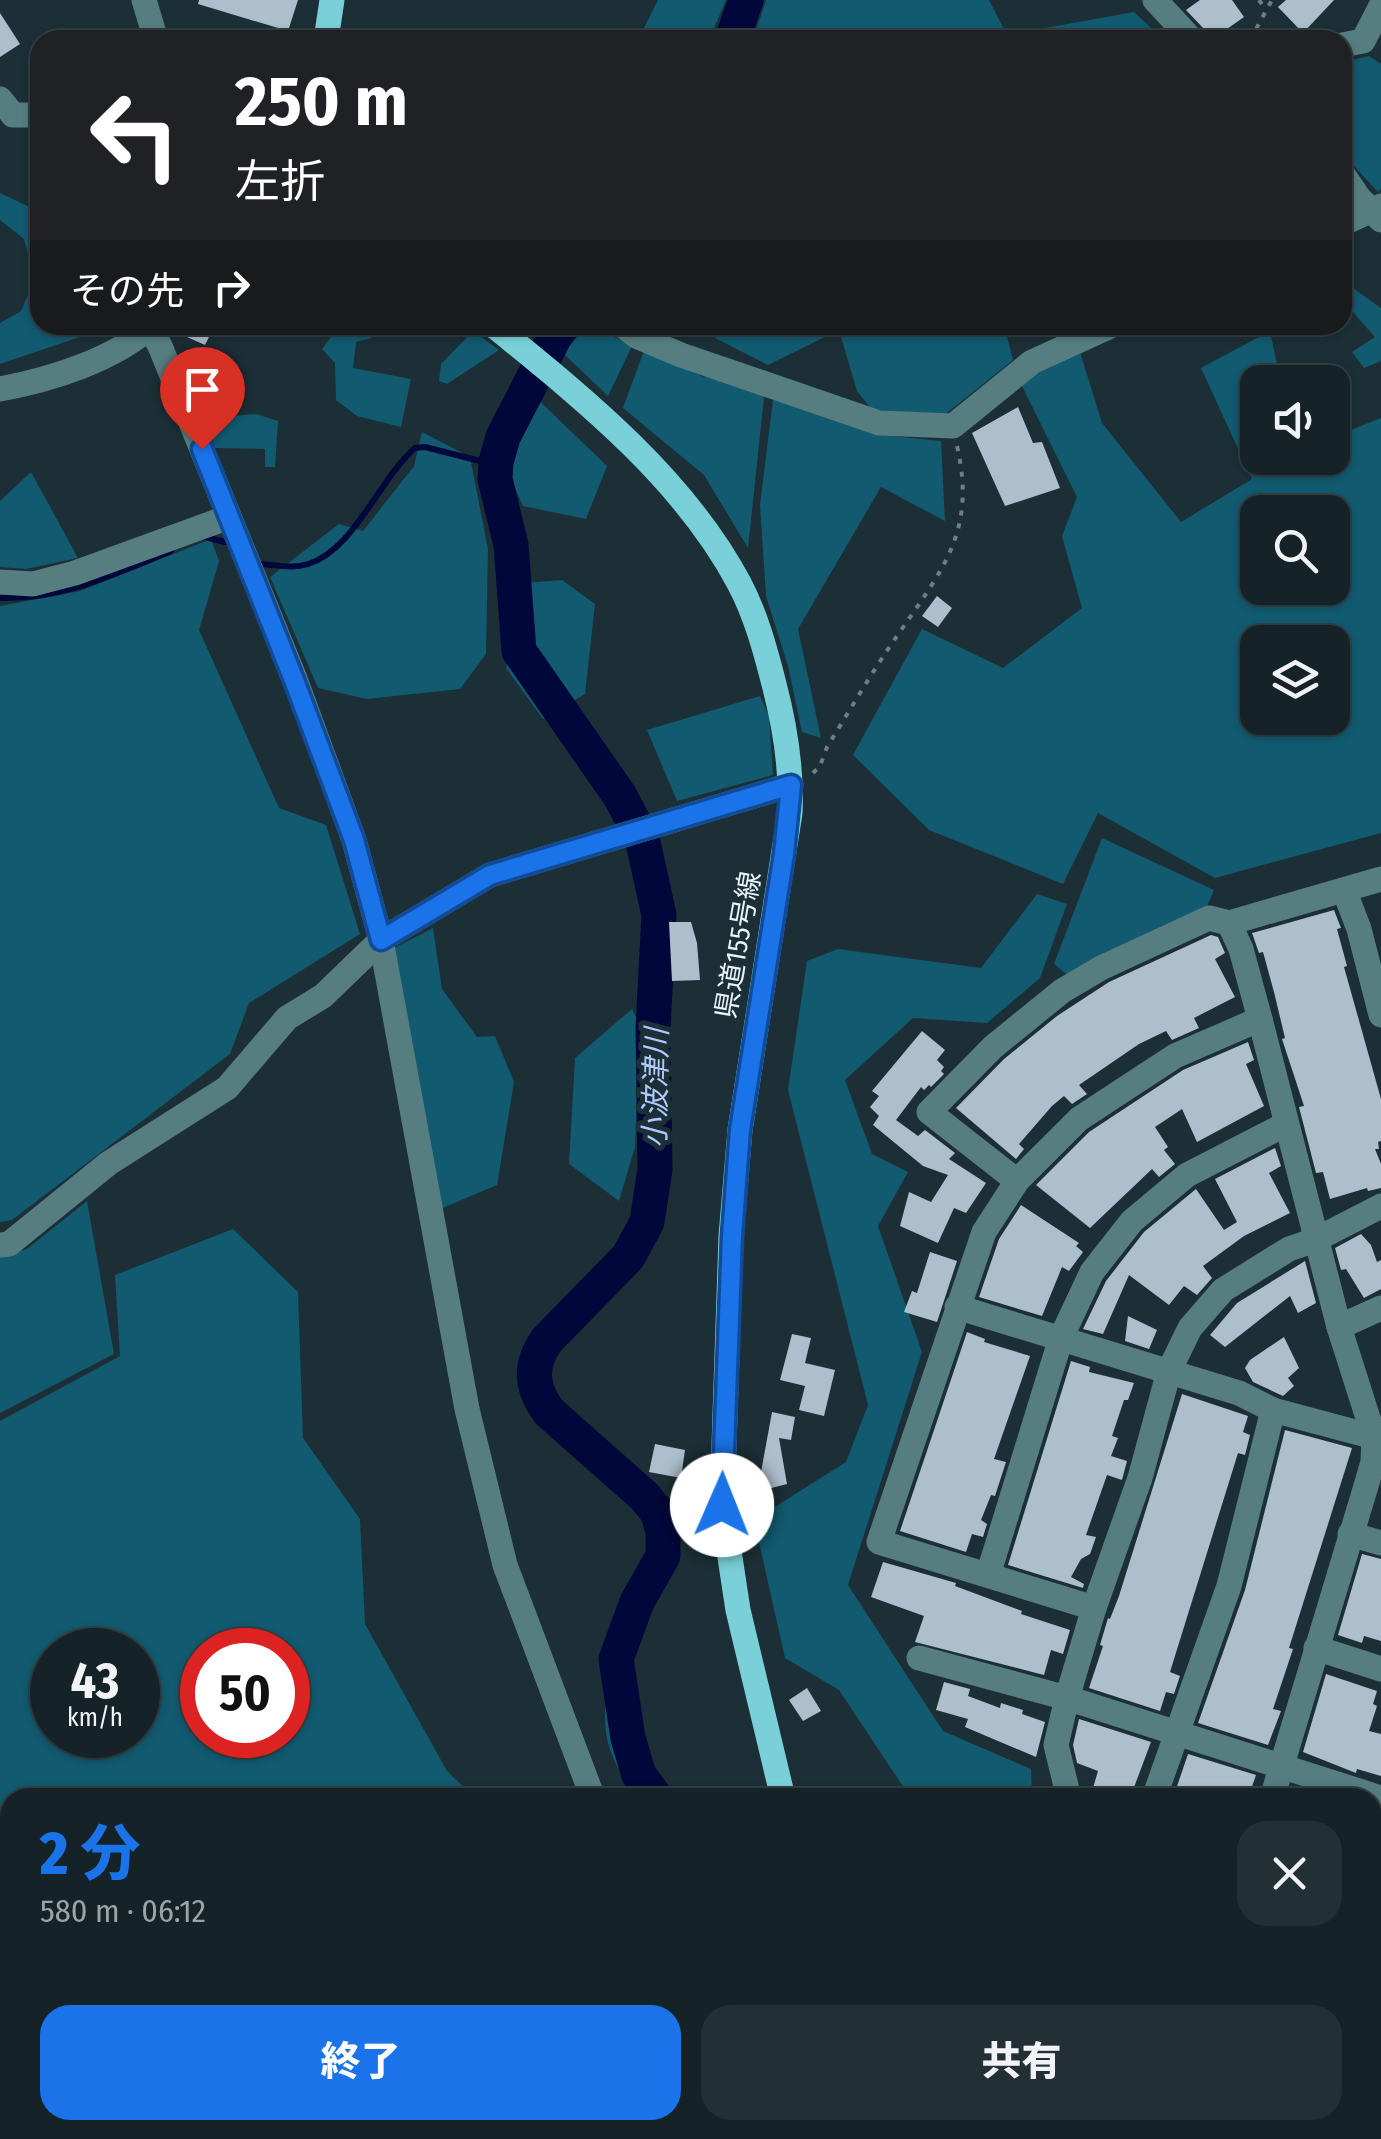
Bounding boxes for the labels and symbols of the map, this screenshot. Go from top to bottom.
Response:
pin [160,347,245,450]
street label: 県道155号線 [709,869,767,1021]
water label: 小波津川 [637,1025,675,1148]
position arrow [670,1453,774,1557]
speed limit sign: 50 [180,1628,310,1758]

